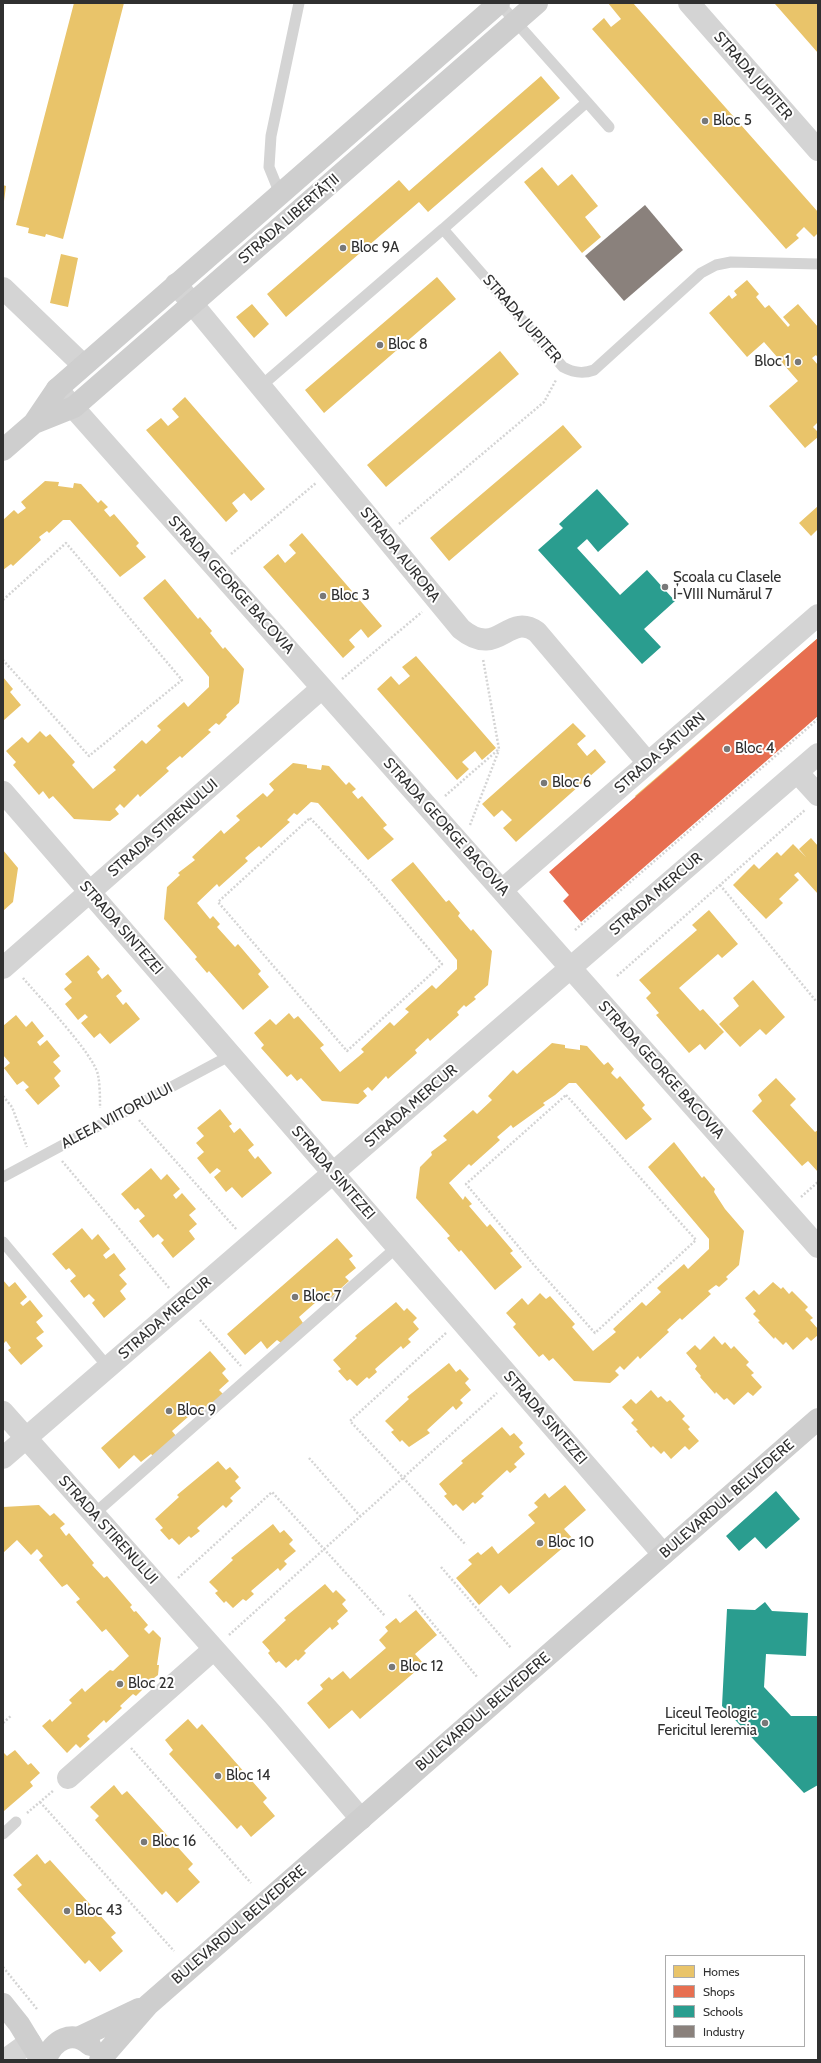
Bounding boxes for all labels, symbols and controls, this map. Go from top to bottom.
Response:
street label: STRADA JUPITER [710,28,796,124]
place label: Bloc 5 [713,112,752,130]
marker: Bloc 5 [700,116,710,126]
street label: STRADA LIBERTĂȚII [235,170,343,268]
place label: Bloc 9A [351,239,399,257]
marker: Bloc 9A [338,243,348,253]
street label: STRADA JUPITER [479,271,565,367]
place label: Bloc 8 [388,336,428,354]
marker: Bloc 8 [375,340,385,350]
place label: Bloc 1 [754,353,790,371]
marker: Bloc 1 [793,357,803,367]
street label: STRADA AURORA [356,504,444,606]
street label: STRADA GEORGE BACOVIA [164,512,298,658]
place label: Școala cu Clasele I-VIII Numărul 7 [673,569,781,604]
marker: Școala cu Clasele I-VIII Numărul 7 [660,582,670,592]
place label: Bloc 3 [331,587,370,605]
marker: Bloc 3 [318,591,328,601]
street label: STRADA SATURN [611,709,709,797]
place label: Bloc 4 [735,740,774,758]
marker: Bloc 4 [722,744,732,754]
street label: STRADA GEORGE BACOVIA [379,754,513,900]
place label: Bloc 6 [552,774,591,792]
street label: STRADA STIRENULUI [104,775,222,881]
marker: Bloc 6 [539,778,549,788]
street label: STRADA MERCUR [606,849,706,939]
street label: STRADA SINTEZEI [75,877,167,979]
street label: STRADA GEORGE BACOVIA [594,997,728,1143]
street label: STRADA MERCUR [361,1061,461,1151]
street label: ALEEA VIITORULUI [58,1079,176,1153]
street label: STRADA SINTEZEI [287,1122,379,1224]
street label: STRADA MERCUR [115,1273,215,1363]
place label: Bloc 7 [303,1288,341,1306]
marker: Bloc 7 [290,1292,300,1302]
street label: STRADA SINTEZEI [499,1367,591,1469]
place label: Bloc 9 [177,1402,216,1420]
marker: Bloc 9 [164,1406,174,1416]
street label: BULEVARDUL BELVEDERE [656,1436,798,1562]
street label: STRADA STIRENULUI [55,1472,161,1588]
place label: Bloc 10 [548,1534,594,1552]
marker: Bloc 10 [535,1538,545,1548]
street label: BULEVARDUL BELVEDERE [412,1649,554,1775]
place label: Bloc 12 [400,1658,444,1676]
marker: Bloc 12 [387,1662,397,1672]
place label: Bloc 22 [128,1675,174,1693]
marker: Bloc 22 [115,1679,125,1689]
place label: Liceul Teologic Fericitul Ieremia [657,1705,757,1740]
marker: Liceul Teologic Fericitul Ieremia [760,1718,770,1728]
place label: Bloc 14 [226,1767,270,1785]
marker: Bloc 14 [213,1771,223,1781]
place label: Bloc 16 [152,1833,196,1851]
marker: Bloc 16 [139,1837,149,1847]
street label: BULEVARDUL BELVEDERE [168,1862,310,1988]
place label: Bloc 43 [75,1902,123,1920]
marker: Bloc 43 [62,1906,72,1916]
legend [665,1955,805,2047]
text: Homes [703,1964,740,1979]
text: Shops [703,1984,735,1999]
text: Schools [703,2004,743,2019]
text: Industry [703,2024,744,2039]

